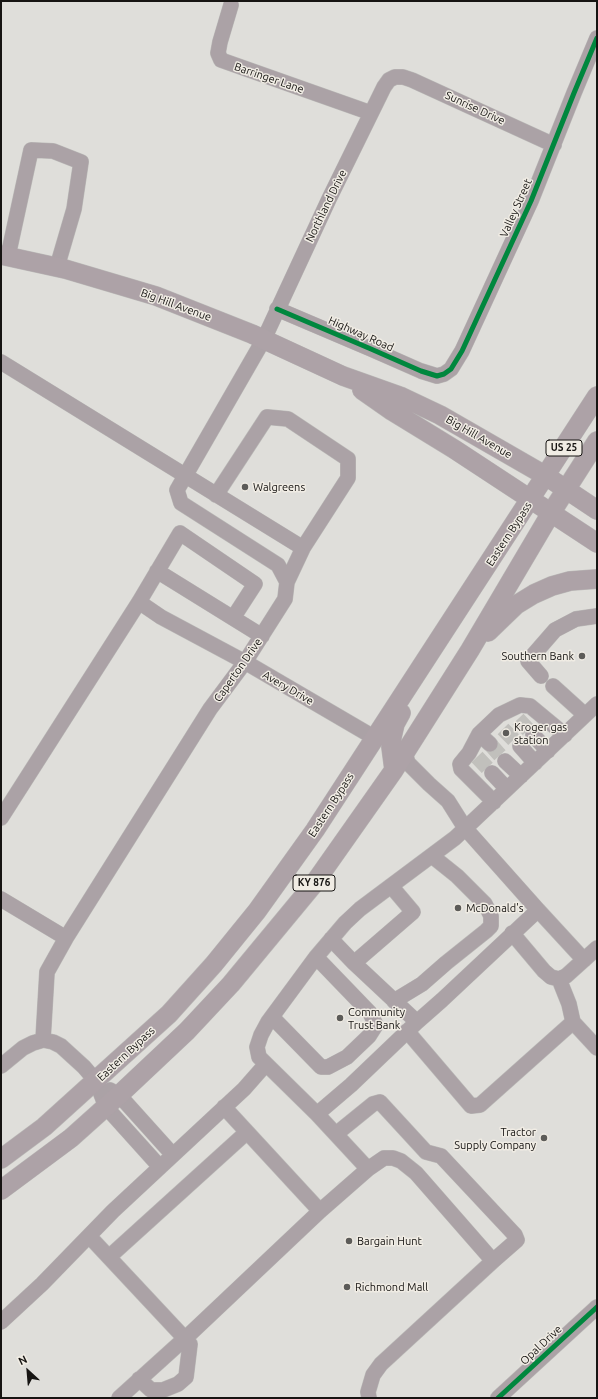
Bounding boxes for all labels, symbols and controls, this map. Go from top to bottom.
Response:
street label: Barringer Lane [233,60,305,96]
street label: Sunrise Drive [443,88,507,128]
street label: Northland Drive [303,168,349,244]
street label: Valley Street [497,177,535,239]
street label: Big Hill Avenue [139,286,213,324]
street label: Highway Road [326,314,396,354]
street label: Big Hill Avenue [444,413,514,461]
road number: US 25 [546,440,582,456]
place label: Walgreens [253,480,305,494]
marker: Walgreens [240,482,250,492]
street label: Eastern Bypass [483,499,535,569]
street label: Caperton Drive [211,636,265,704]
place label: Southern Bank [501,649,574,663]
marker: Southern Bank [577,651,587,661]
street label: Avery Drive [260,668,316,708]
place label: Kroger gas station [514,720,567,746]
marker: Kroger gas station [501,728,511,738]
street label: Eastern Bypass [305,770,357,840]
road number: KY 876 [293,875,335,891]
place label: McDonald's [466,901,524,915]
marker: McDonald's [453,903,463,913]
place label: Community Trust Bank [348,1005,405,1031]
marker: Community Trust Bank [335,1013,345,1023]
street label: Eastern Bypass [94,1024,158,1084]
place label: Tractor Supply Company [454,1125,536,1151]
marker: Tractor Supply Company [539,1133,549,1143]
place label: Bargain Hunt [357,1234,422,1248]
marker: Bargain Hunt [344,1236,354,1246]
place label: Richmond Mall [355,1280,428,1294]
marker: Richmond Mall [342,1282,352,1292]
street label: Opal Drive [517,1322,565,1368]
north arrow [8,1351,48,1391]
text: N [16,1353,29,1367]

